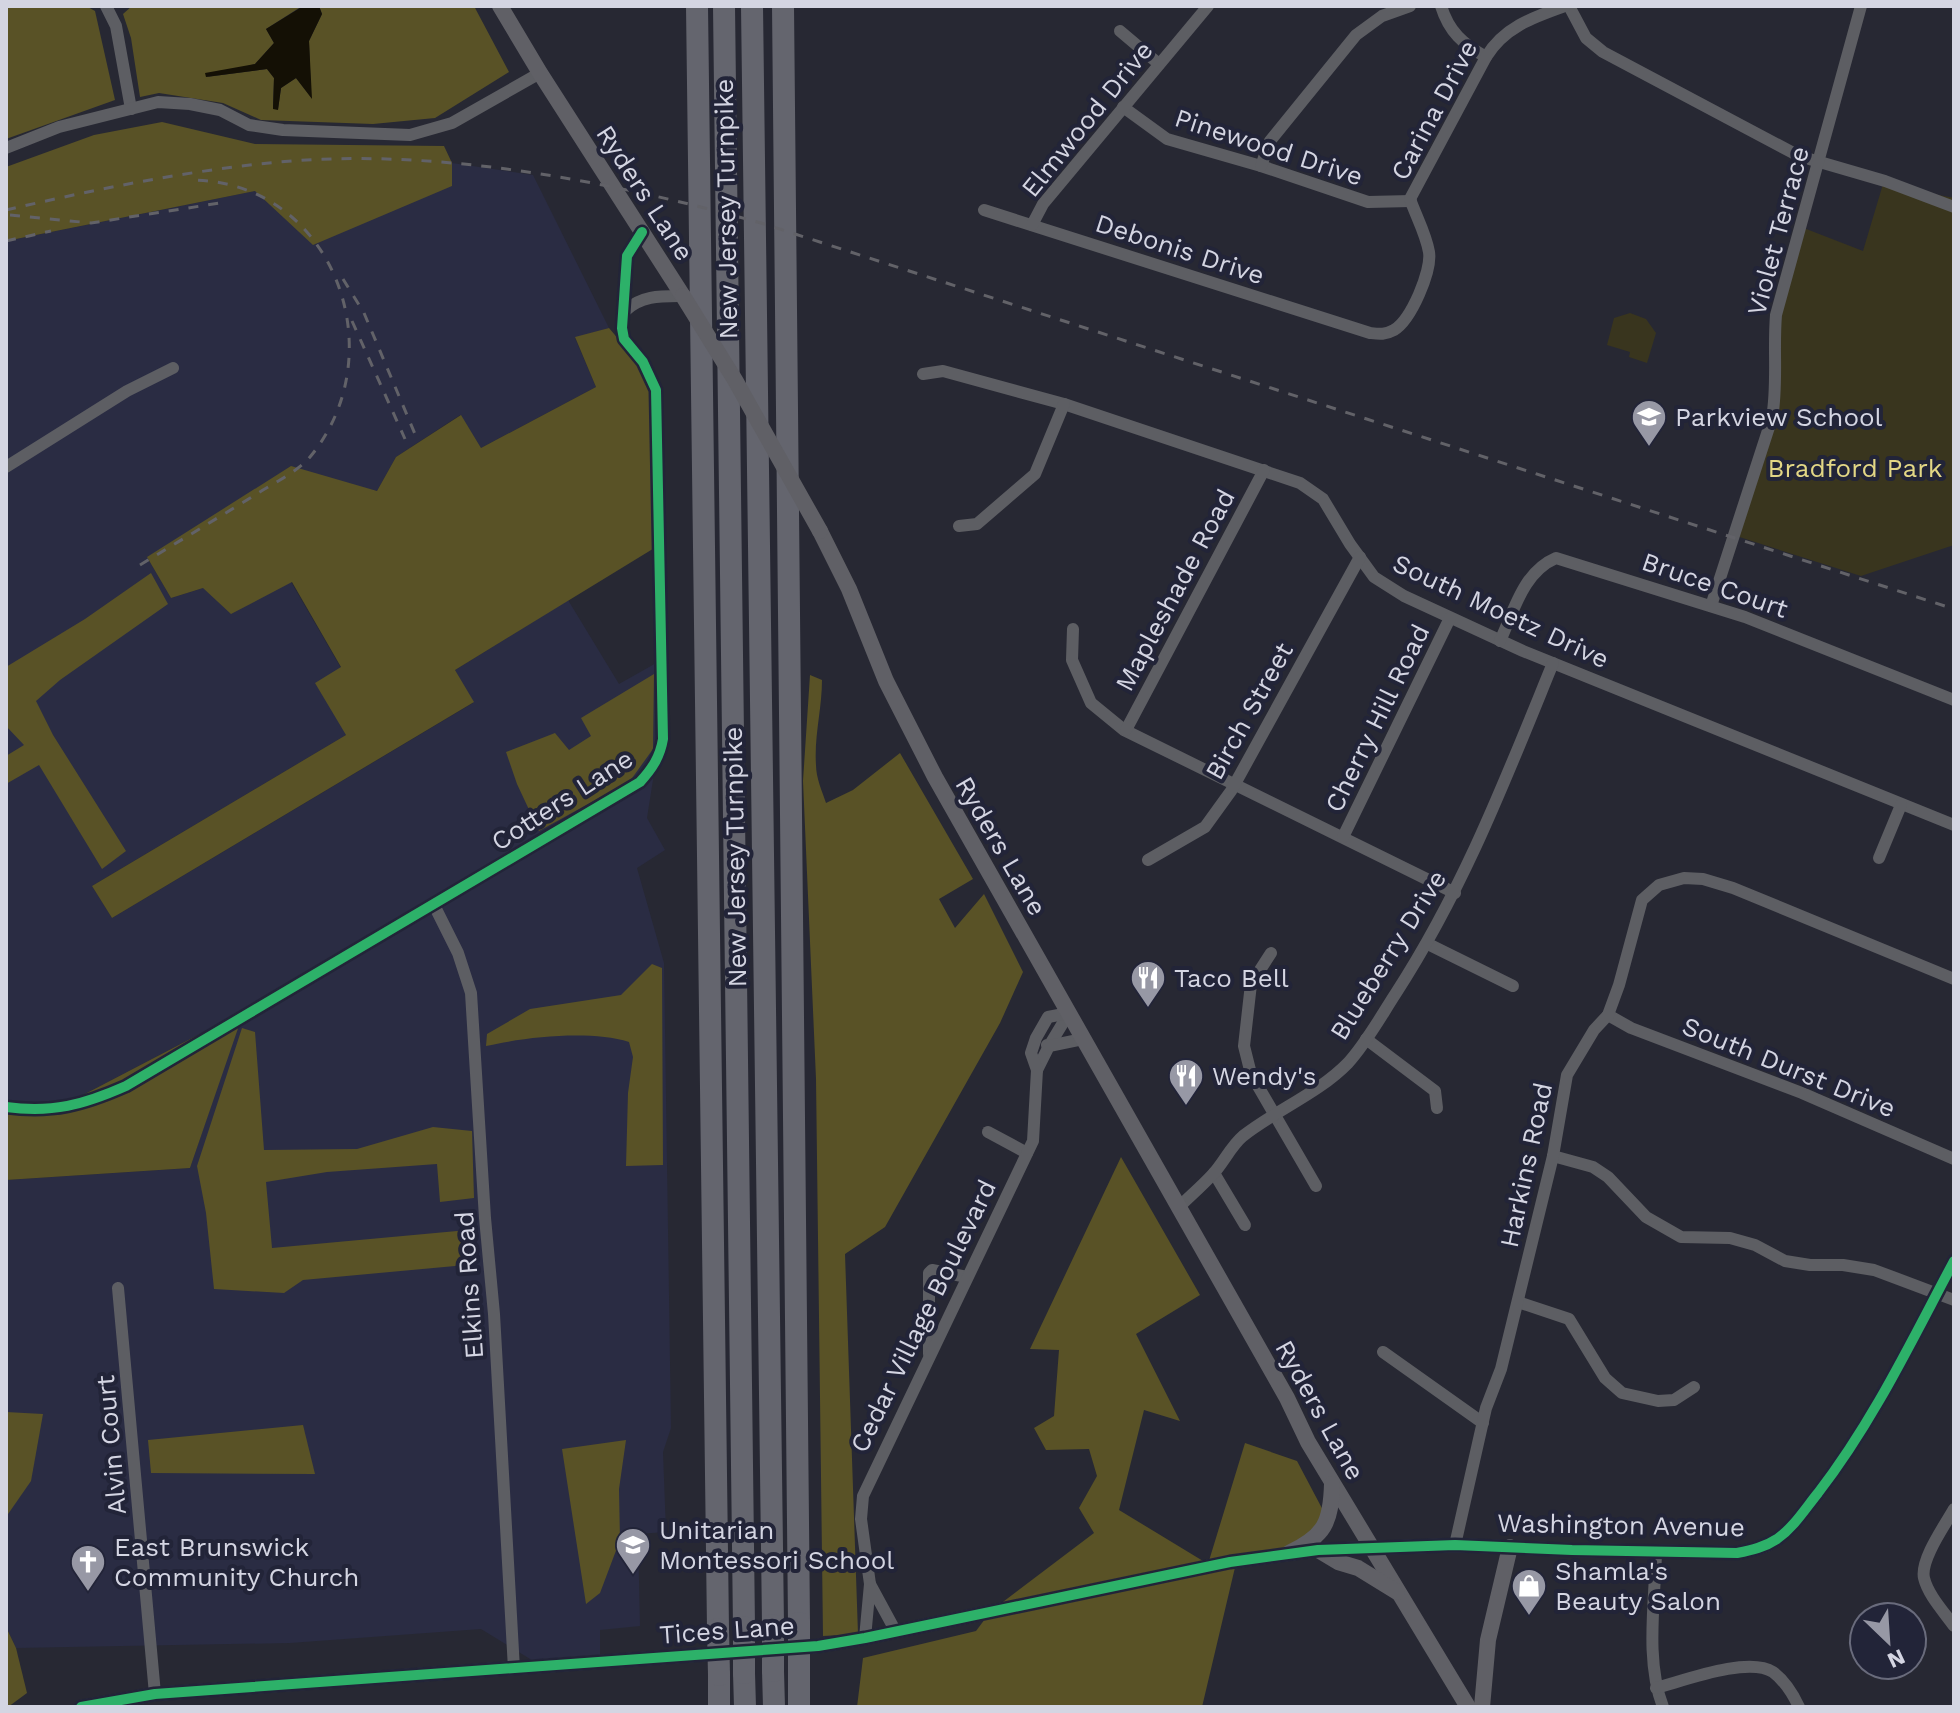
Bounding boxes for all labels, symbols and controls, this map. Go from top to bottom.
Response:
street label: Elmwood Drive [1015,35,1159,203]
street label: Carina Drive [1385,35,1483,185]
street label: New Jersey Turnpike [709,78,743,340]
street label: Pinewood Drive [1171,102,1367,192]
street label: Ryders Lane [590,120,700,266]
street label: Violet Terrace [1741,143,1815,319]
street label: Debonis Drive [1092,208,1268,290]
school or university icon: Parkview School [1630,398,1668,448]
place label: Parkview School [1675,402,1883,432]
park label: Bradford Park [1768,453,1943,483]
street label: Mapleshade Road [1109,484,1241,696]
street label: Bruce Court [1638,546,1792,624]
street label: South Moetz Drive [1388,548,1614,674]
street label: Cherry Hill Road [1319,619,1435,817]
street label: Birch Street [1199,637,1299,785]
street label: New Jersey Turnpike [718,726,752,988]
street label: Cotters Lane [486,743,638,857]
street label: Ryders Lane [949,771,1053,921]
street label: Blueberry Drive [1324,864,1452,1046]
restaurant icon: Taco Bell [1129,959,1167,1009]
place label: Taco Bell [1174,963,1289,993]
street label: South Durst Drive [1678,1011,1900,1123]
restaurant icon: Wendy's [1167,1057,1205,1107]
place label: Wendy's [1212,1061,1316,1091]
street label: Harkins Road [1494,1080,1558,1250]
street label: Cedar Village Boulevard [844,1175,1002,1457]
street label: Elkins Road [449,1210,489,1360]
street label: Ryders Lane [1269,1335,1371,1485]
street label: Alvin Court [90,1374,132,1516]
street label: Washington Avenue [1497,1508,1745,1542]
place label: Unitarian Montessori School [659,1515,894,1575]
school or university icon: Unitarian Montessori School [614,1526,652,1576]
place label: East Brunswick Community Church [114,1532,359,1592]
church icon: East Brunswick Community Church [69,1543,107,1593]
place label: Shamla's Beauty Salon [1555,1556,1721,1616]
shop icon: Shamla's Beauty Salon [1510,1567,1548,1617]
north arrow [1848,1601,1928,1681]
street label: Tices Lane [658,1610,796,1650]
text: N [1884,1644,1909,1673]

